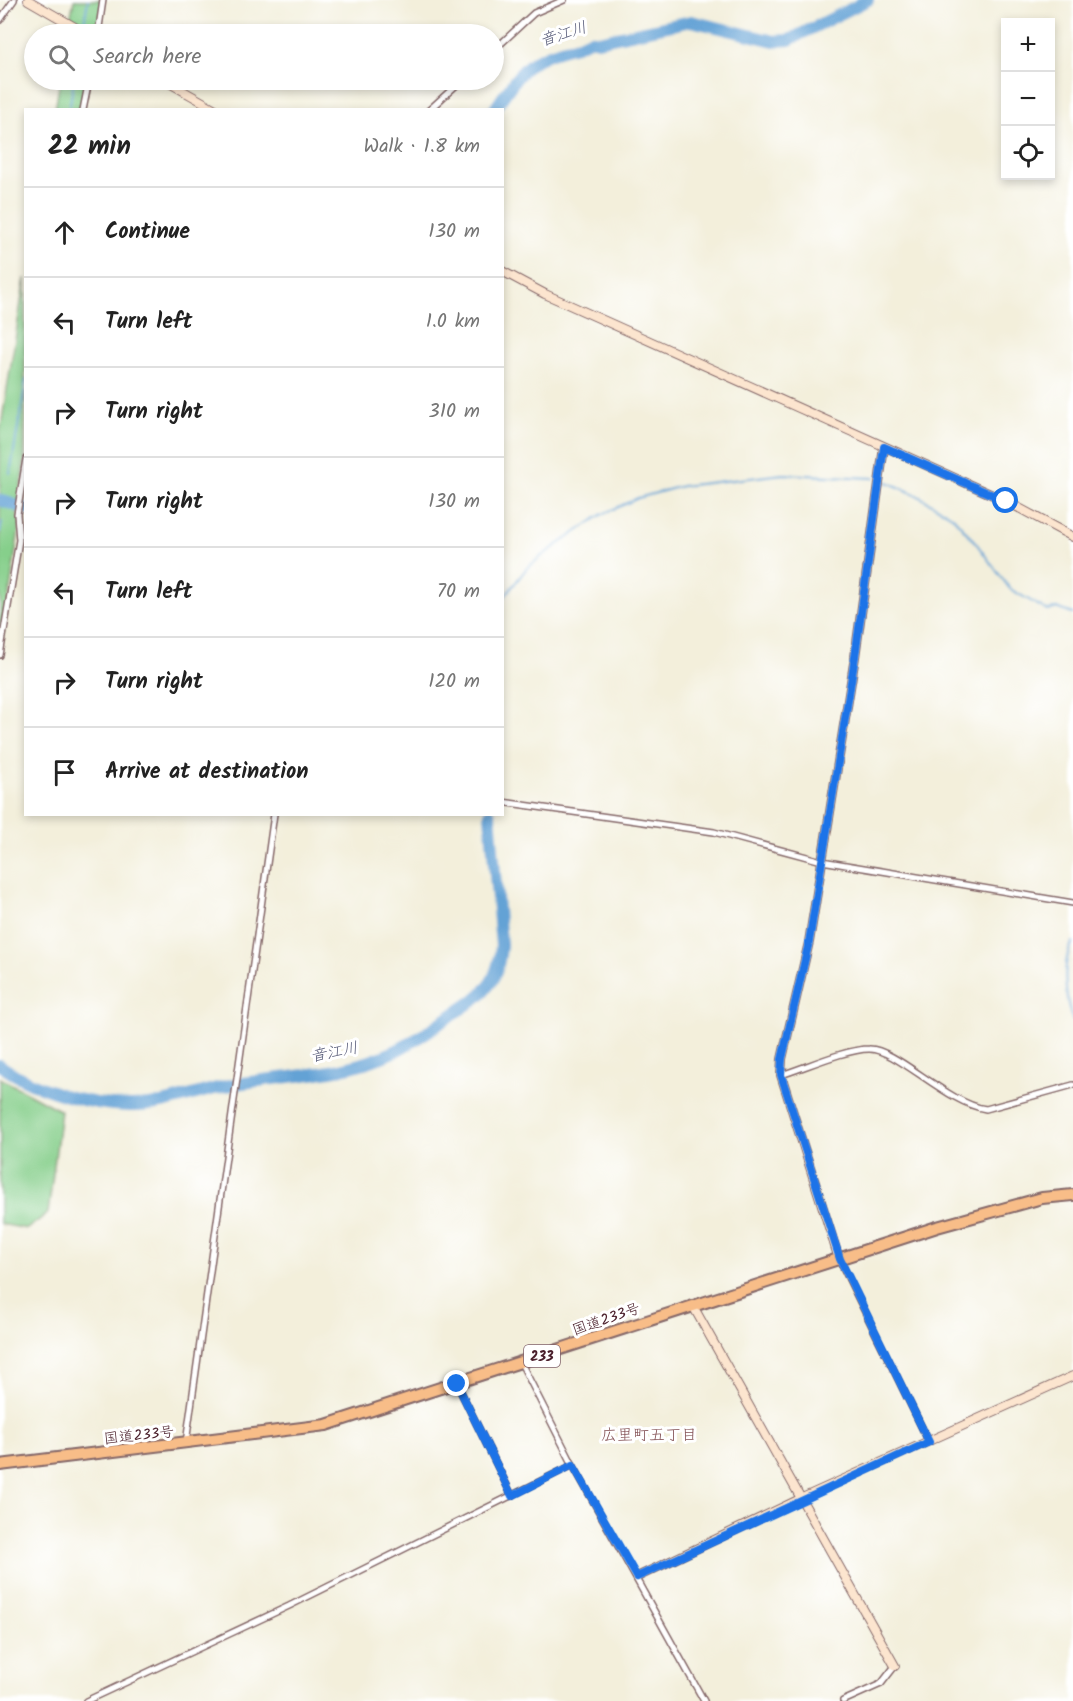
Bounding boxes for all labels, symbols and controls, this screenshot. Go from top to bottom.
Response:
water label: 音江川 [537,15,590,54]
map controls [1001,18,1055,180]
button: + [1001,18,1055,72]
search box [24,24,504,90]
text: Search here [93,40,201,75]
icon: search [45,41,78,74]
button: − [1001,72,1055,126]
text: 22 min [48,126,131,168]
button: locate [1001,126,1055,180]
text: Walk · 1.8 km [364,131,480,163]
text: Continue [105,215,190,250]
icon: ahead [48,216,81,249]
text: 130 m [428,216,480,248]
text: Turn left [105,305,192,340]
icon: left [48,306,81,339]
text: 1.0 km [426,306,480,338]
text: Turn right [105,395,203,430]
icon: right [48,396,81,429]
text: 310 m [428,396,480,428]
text: Turn right [105,485,203,520]
icon: right [48,486,81,519]
text: 130 m [428,486,480,518]
route start [992,487,1018,513]
text: Turn left [105,575,192,610]
icon: left [48,576,81,609]
text: 70 m [437,576,480,608]
text: Turn right [105,665,203,700]
icon: right [48,666,81,699]
text: 120 m [428,666,480,698]
text: Arrive at destination [105,755,308,790]
icon: arrive [48,756,81,789]
water label: 音江川 [308,1036,360,1069]
street label: 国道233号 [569,1297,644,1343]
road number: 233 [524,1345,560,1367]
route end [443,1370,469,1396]
street label: 国道233号 [103,1420,176,1452]
district label: 広里町五丁目 [601,1423,697,1448]

